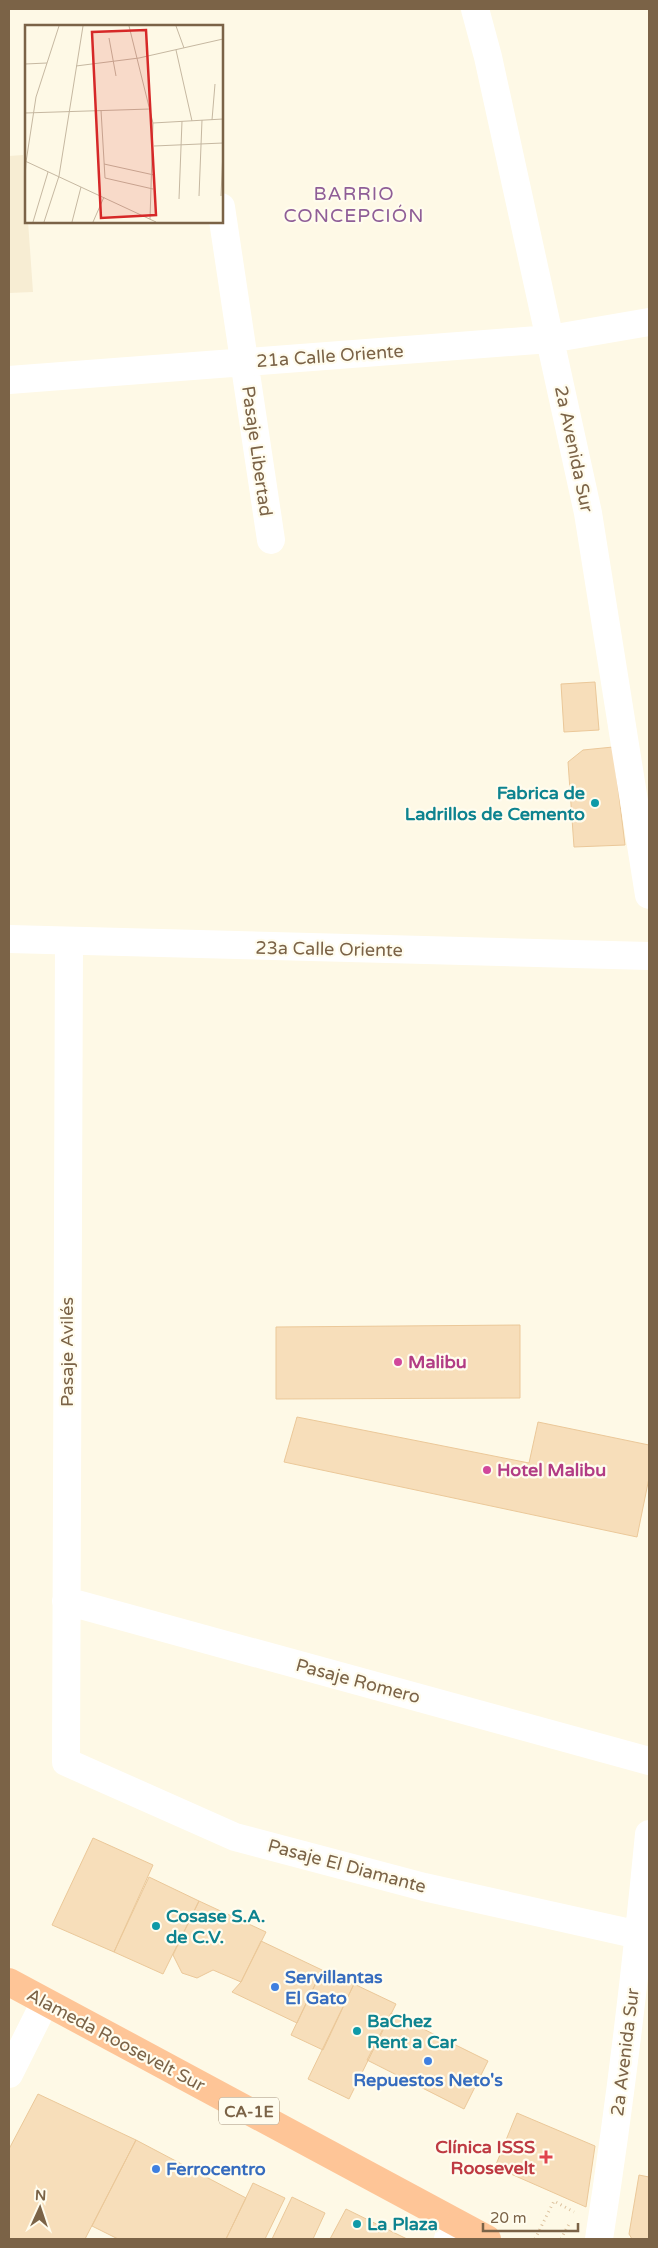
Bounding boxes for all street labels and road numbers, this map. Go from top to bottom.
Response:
street label: 21a Calle Oriente [256,340,404,372]
street label: Pasaje Libertad [237,384,277,518]
street label: 2a Avenida Sur [550,384,598,514]
street label: 23a Calle Oriente [255,937,403,961]
street label: Pasaje Avilés [56,1297,78,1407]
street label: Pasaje Romero [293,1654,423,1708]
street label: Pasaje El Diamante [265,1834,429,1898]
street label: Alameda Roosevelt Sur [23,1984,209,2096]
street label: 2a Avenida Sur [606,1987,644,2117]
road number: CA-1E [219,2098,279,2124]

